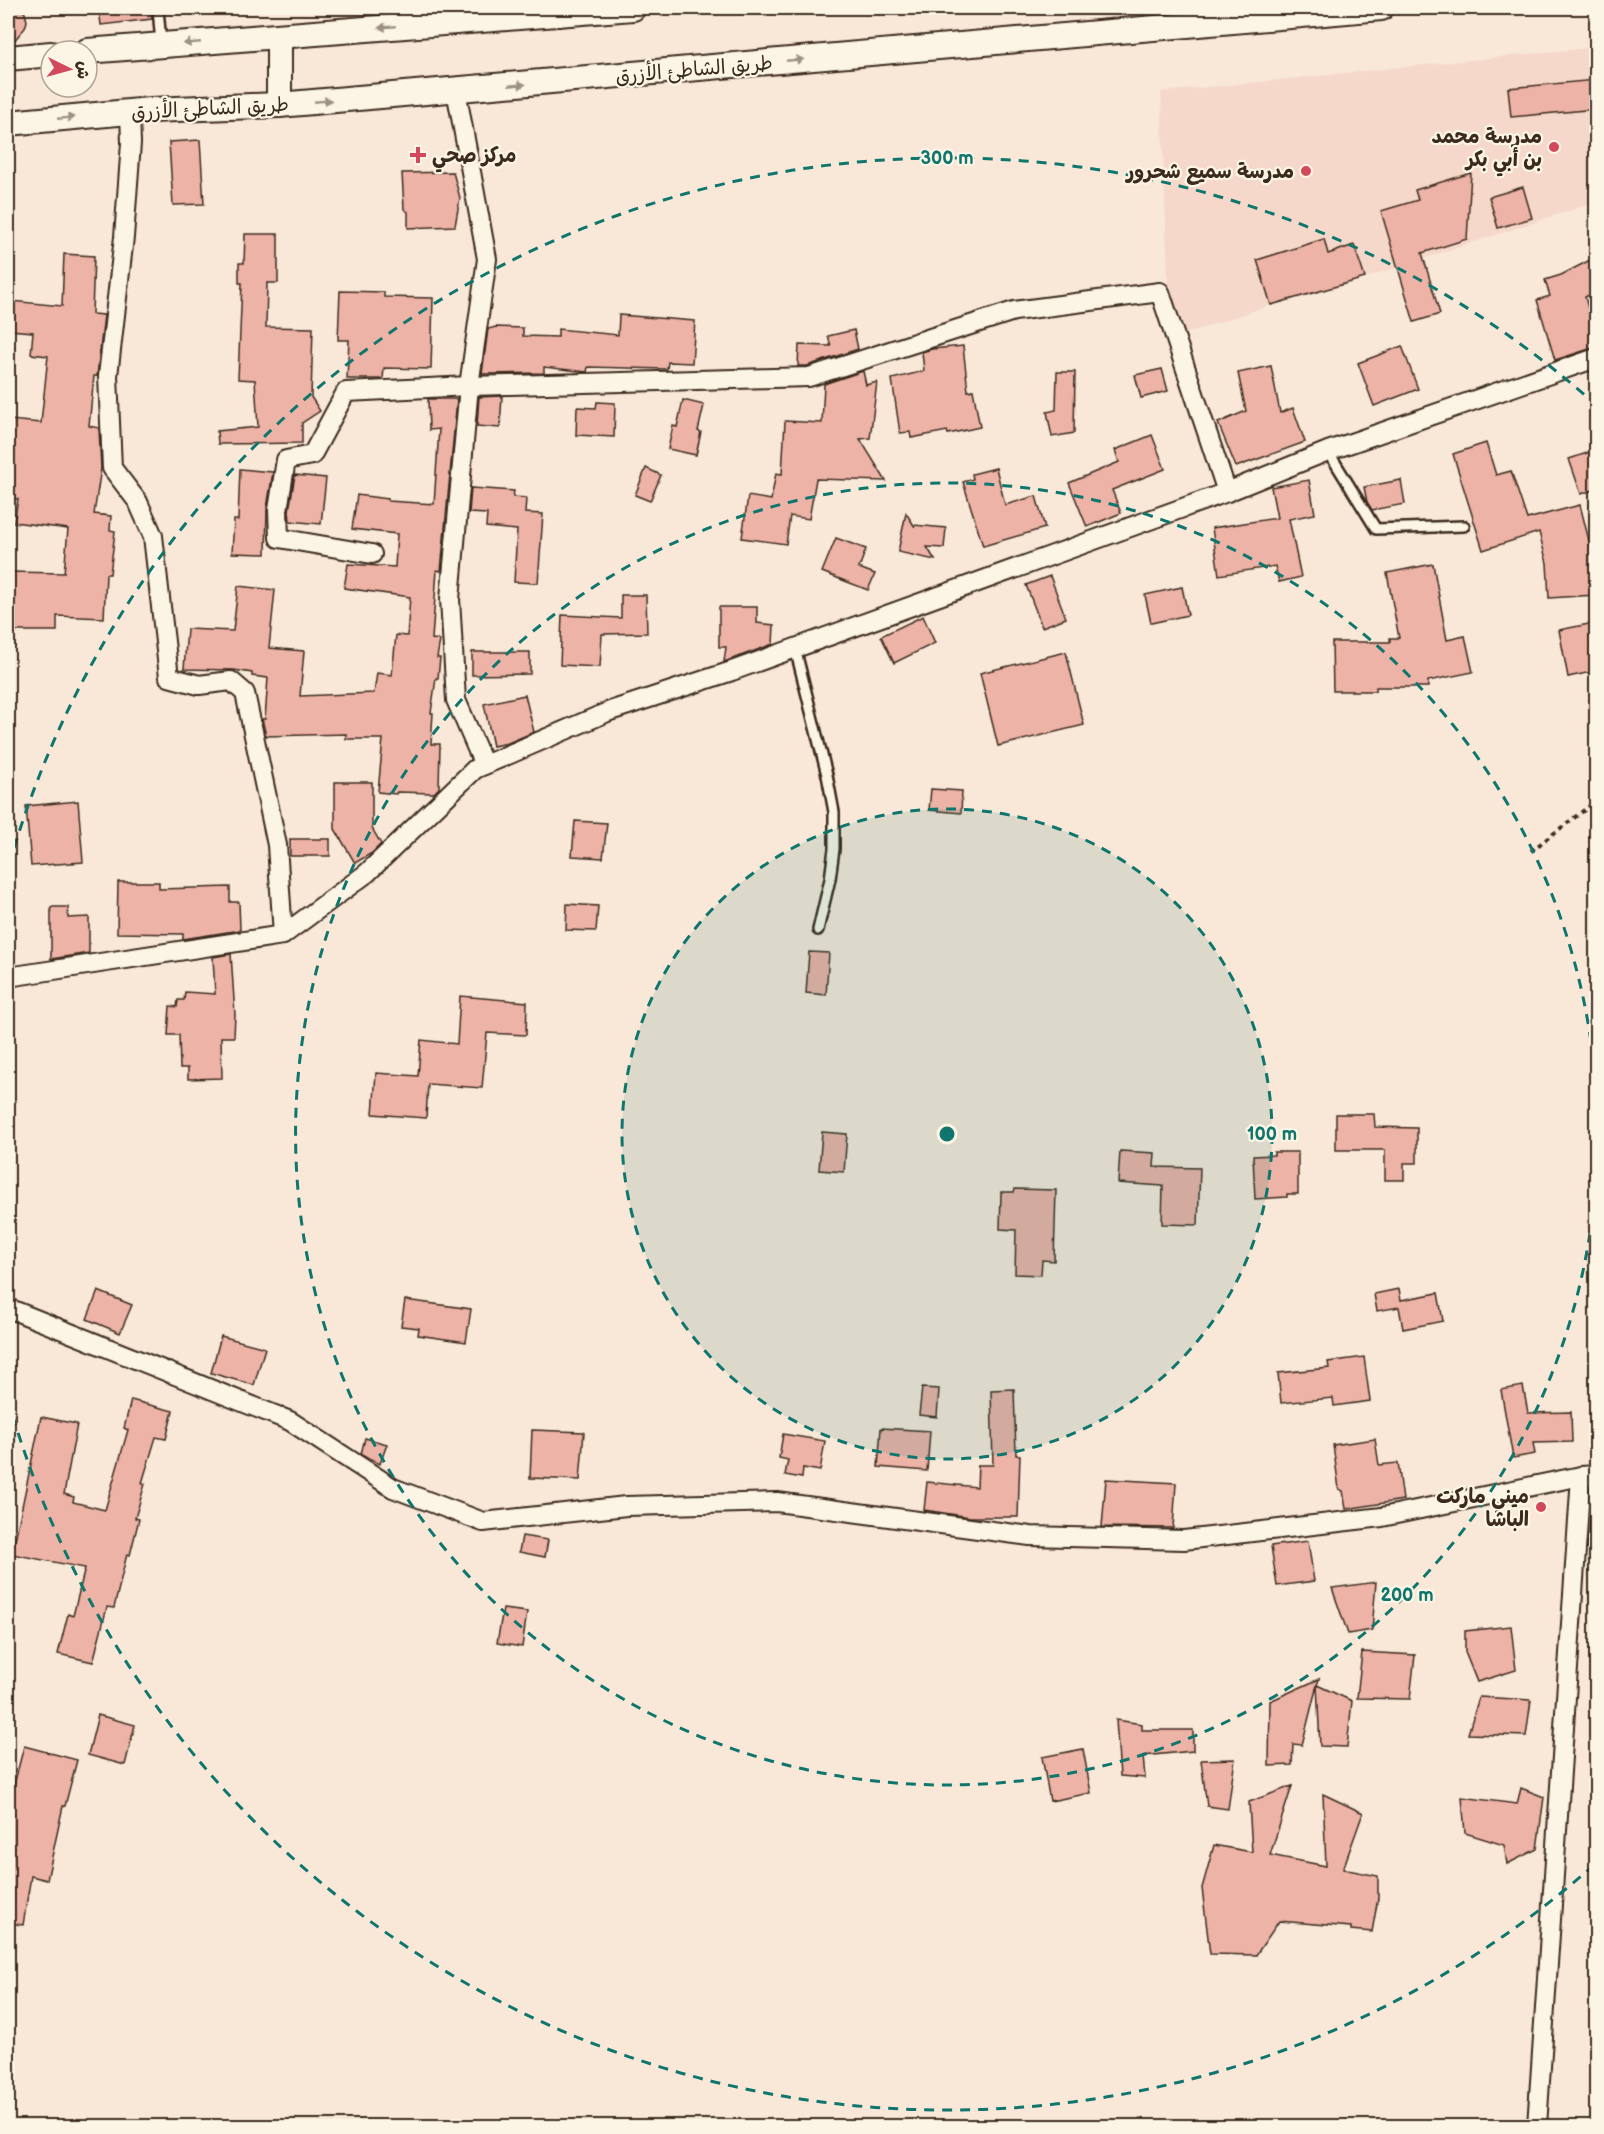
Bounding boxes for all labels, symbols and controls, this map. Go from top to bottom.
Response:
one-way arrow [377,22,396,32]
one-way arrow [183,38,202,48]
north arrow [39,39,99,99]
street label: طريق الشاطئ الأزرق [614,49,774,89]
one-way arrow [786,55,805,65]
text: ش [72,61,93,80]
one-way arrow [508,80,527,90]
street label: طريق الشاطئ الأزرق [130,91,290,125]
one-way arrow [314,97,333,106]
one-way arrow [56,113,75,123]
place label: مدرسة محمد بن أبي بكر [1431,125,1542,177]
marker: مدرسة محمد بن أبي بكر [1547,140,1561,154]
place label: مركز صحي [432,144,516,173]
marker: مركز صحي [409,146,427,164]
text: 300 m [920,148,974,169]
place label: مدرسة سميع شحرور [1124,160,1294,185]
marker: مدرسة سميع شحرور [1299,164,1313,178]
centre of rings [937,1124,957,1144]
text: 100 m [1247,1124,1297,1145]
place label: ميني ماركت الباشا [1436,1485,1529,1532]
marker: ميني ماركت الباشا [1534,1500,1548,1514]
text: 200 m [1380,1585,1434,1606]

